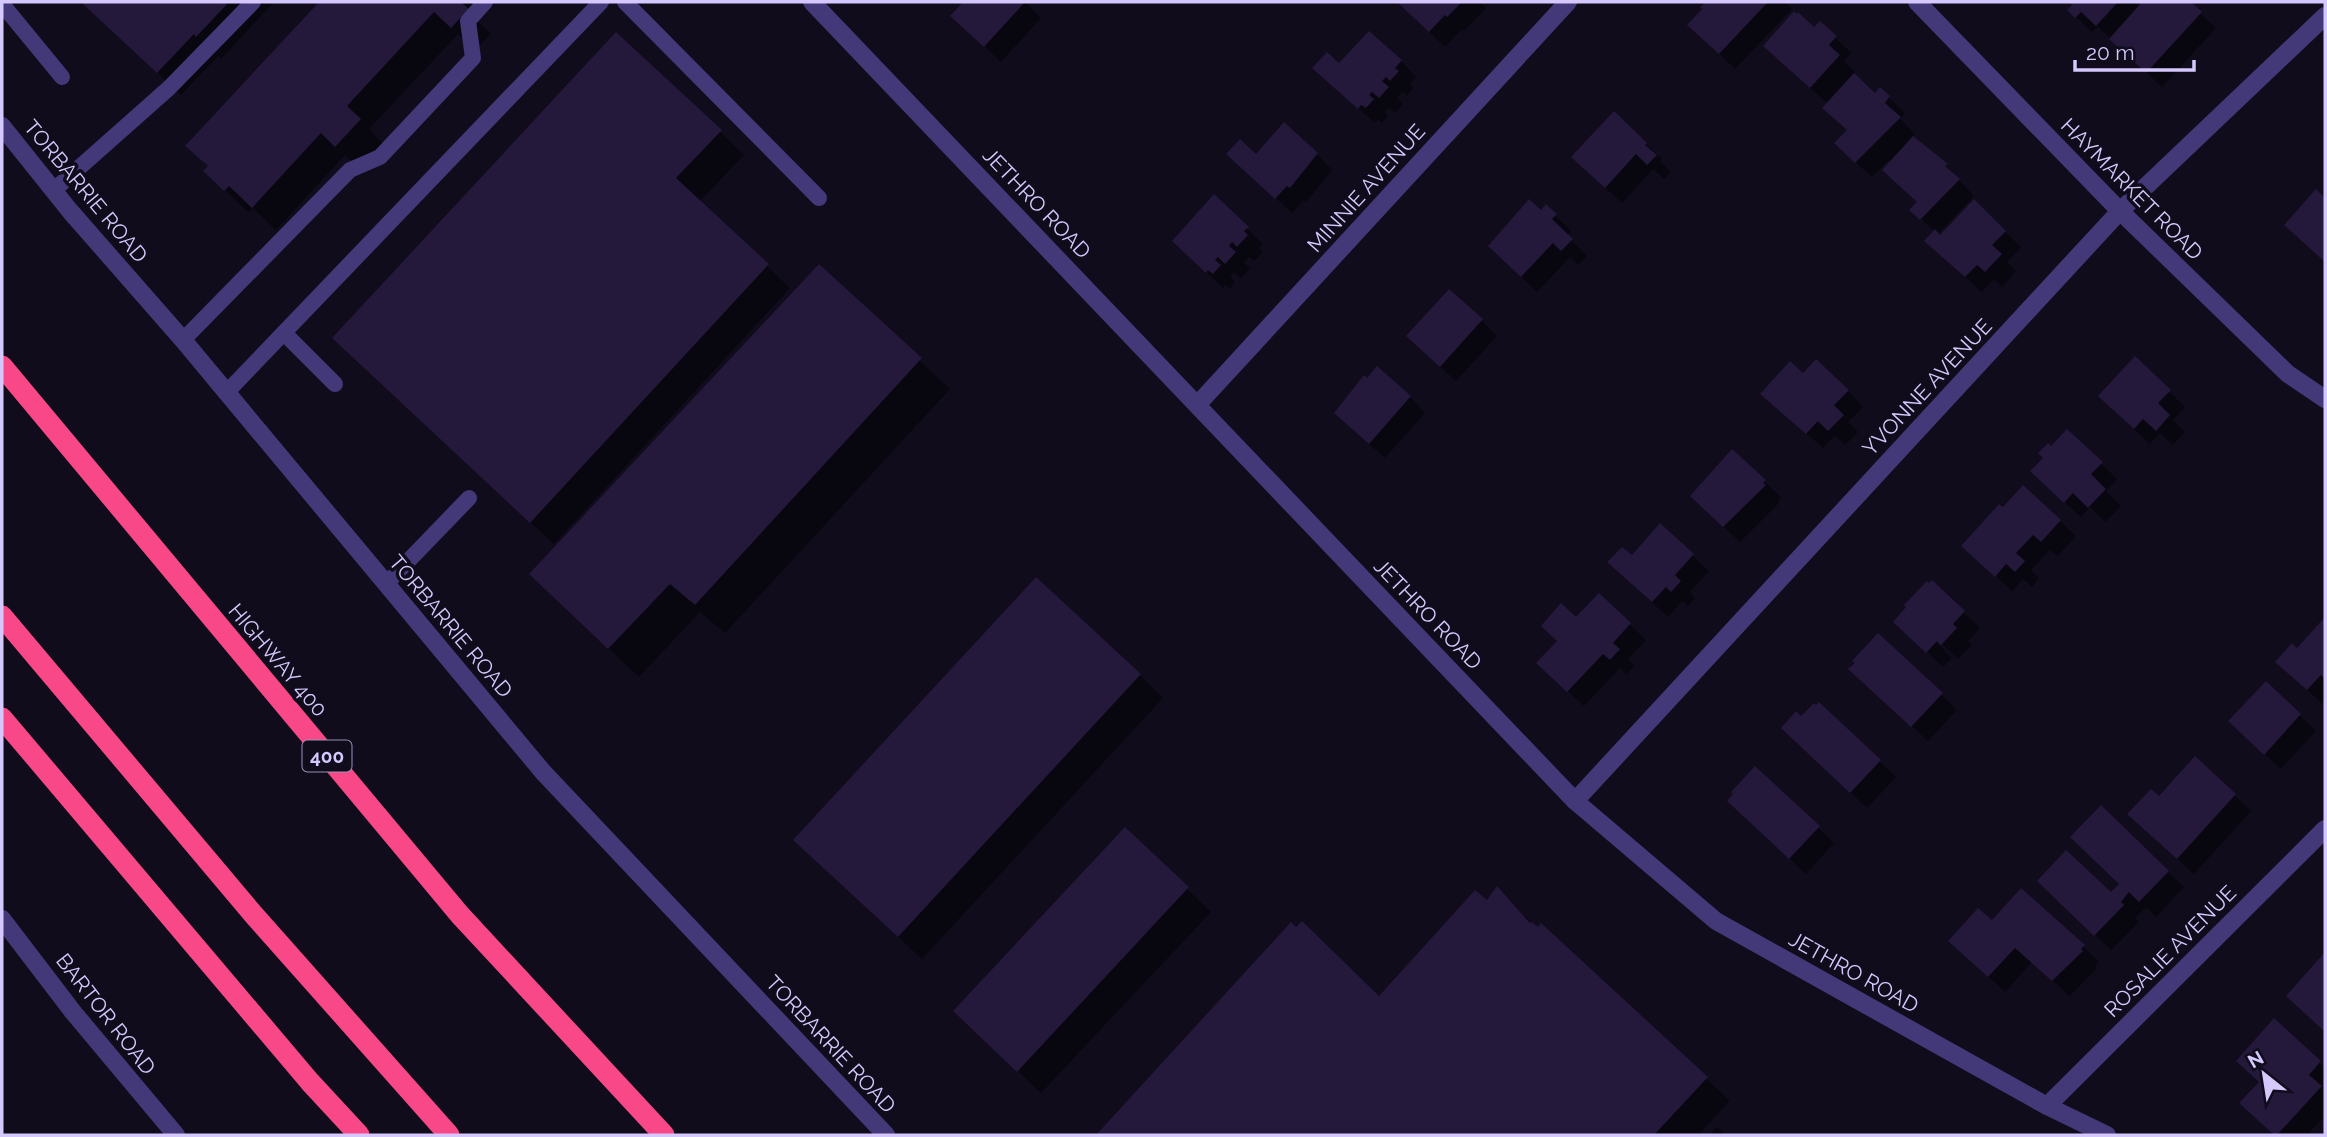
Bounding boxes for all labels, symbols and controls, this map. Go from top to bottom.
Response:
scale bar [2075,28,2194,72]
text: 20 m [2086,40,2134,65]
street label: HAYMARKET ROAD [2056,113,2208,265]
street label: TORBARRIE ROAD [19,115,153,267]
street label: MINNIE AVENUE [1302,119,1430,257]
street label: JETHRO ROAD [978,142,1096,264]
street label: YVONNE AVENUE [1857,313,1997,461]
street label: TORBARRIE ROAD [384,550,518,702]
street label: JETHRO ROAD [1369,553,1487,675]
street label: HIGHWAY 400 [223,598,333,722]
road number: 400 [302,740,352,772]
street label: ROSALIE AVENUE [2099,880,2241,1022]
street label: JETHRO ROAD [1785,926,1923,1018]
street label: BARTOR ROAD [51,948,161,1080]
street label: TORBARRIE ROAD [761,970,901,1118]
north arrow [2229,1039,2299,1109]
text: N [2244,1046,2267,1072]

